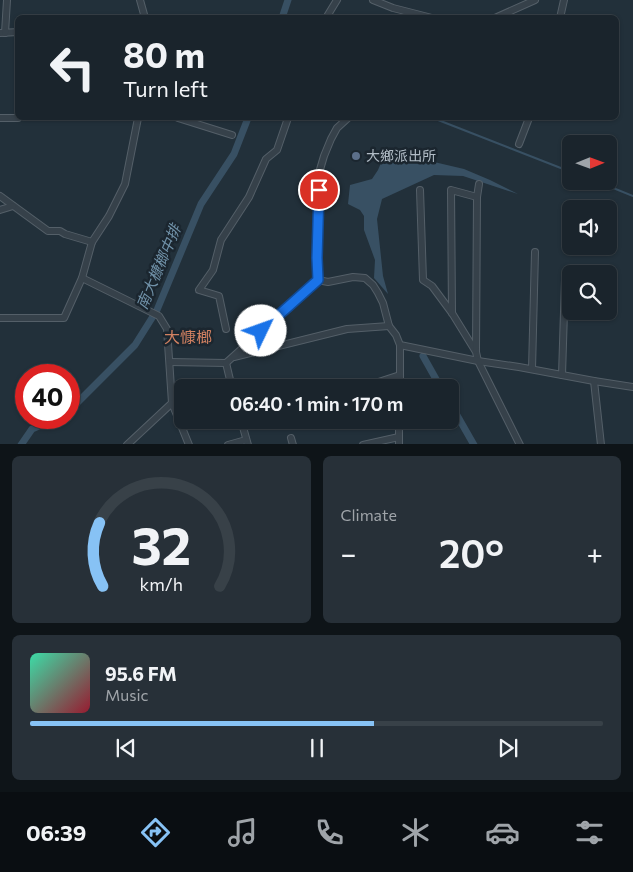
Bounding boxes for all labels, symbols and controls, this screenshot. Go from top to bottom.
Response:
text: 80 m [123,32,205,75]
icon: left [40,35,105,100]
text: Turn left [123,75,208,102]
north arrow [562,135,618,190]
map controls [562,135,617,320]
place label: 大鄉派出所 [366,147,436,164]
marker: 大鄉派出所 [350,150,362,162]
pin [298,169,340,211]
icon: arrive [305,176,333,204]
button: sound [562,200,617,255]
water label: 南大槺榔中排 [132,220,185,312]
button: search [562,265,617,320]
position arrow [234,304,286,356]
district label: 大慷榔 [164,327,212,346]
speed limit sign: 40 [15,364,80,429]
text: 06:40 · 1 min · 170 m [230,392,403,415]
text: Climate [341,505,397,524]
text: 32 [131,512,191,576]
text: 20° [439,529,504,576]
text: − [341,536,356,570]
text: + [587,536,603,570]
text: km/h [140,573,183,595]
text: 95.6 FM [105,662,177,685]
text: Music [105,685,149,704]
icon: previous [112,734,140,762]
icon: pause [303,734,331,762]
icon: next [494,734,522,762]
icon: directions [138,815,173,850]
icon: music [225,815,260,850]
icon: phone [312,815,347,850]
icon: climate [398,815,433,850]
icon: car [485,815,520,850]
icon: filters [572,815,607,850]
text: 06:39 [26,819,86,846]

